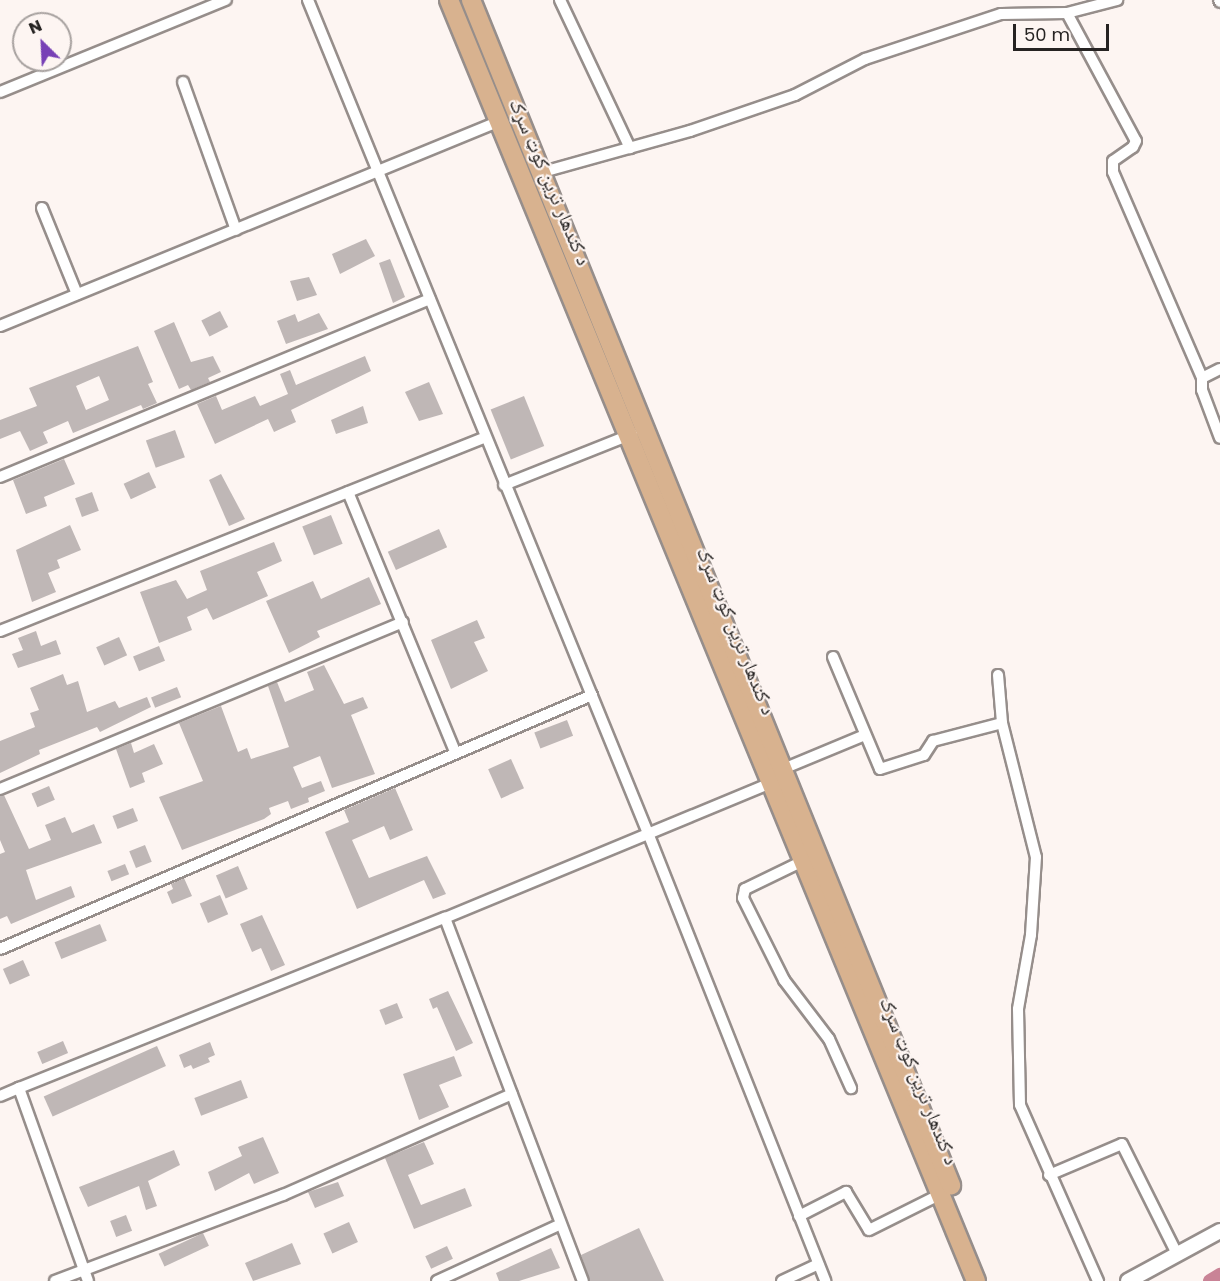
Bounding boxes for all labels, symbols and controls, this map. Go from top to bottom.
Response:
north arrow [12,12,72,72]
scale bar [1016,12,1112,50]
text: N [25,14,45,40]
text: 50 m [1024,22,1070,47]
street label: د کندهار ترين کوټ سړک [504,95,596,269]
street label: د کندهار ترين کوټ سړک [691,544,781,718]
street label: د کندهار ترين کوټ سړک [874,994,964,1168]

